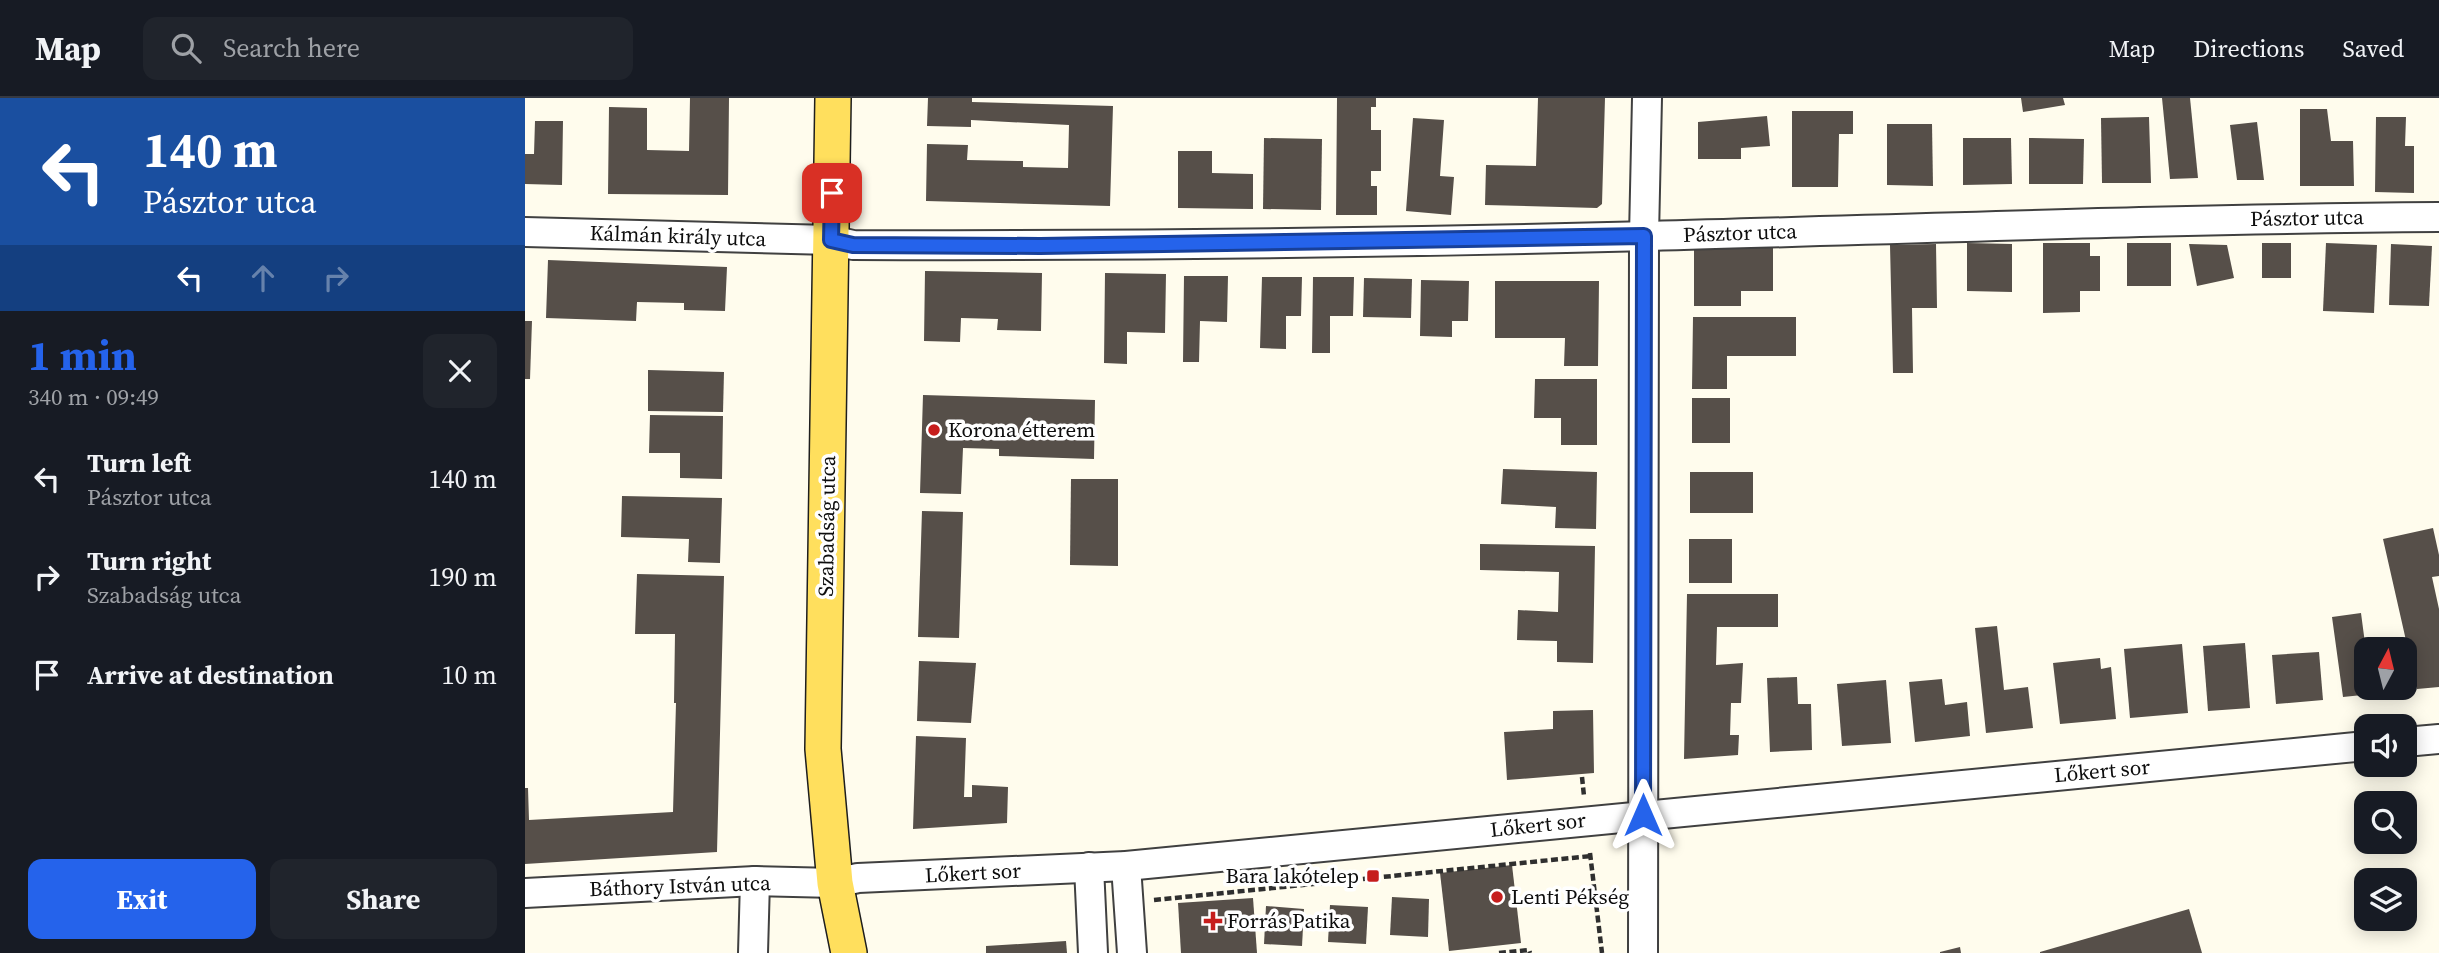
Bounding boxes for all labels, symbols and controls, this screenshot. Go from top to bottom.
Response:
search box [143,17,633,80]
text: Map [35,26,101,71]
icon: search [167,29,205,67]
text: Search here [223,30,360,66]
text: Map [2108,32,2155,65]
text: Directions [2193,32,2304,65]
text: Saved [2342,32,2404,65]
text: 140 m [143,116,278,183]
icon: left [28,126,119,217]
pin [802,163,862,223]
icon: arrive [813,174,851,212]
text: Pásztor utca [143,180,317,224]
street label: Pásztor utca [2250,202,2364,233]
street label: Pásztor utca [1683,216,1798,249]
street label: Kálmán király utca [589,218,767,253]
icon: left [171,259,209,297]
icon: ahead [244,259,282,297]
icon: right [317,259,355,297]
text: 1 min [28,326,137,384]
button: close [423,334,497,408]
text: 340 m · 09:49 [28,381,159,413]
place label: Korona étterem [948,415,1095,444]
marker: Korona étterem [926,422,942,438]
text: Turn left [87,445,191,481]
street label: Szabadság utca [811,455,842,597]
icon: left [28,460,66,498]
text: 140 m [429,461,497,497]
text: Pásztor utca [87,481,212,513]
text: Turn right [87,543,211,579]
icon: right [28,558,66,596]
text: 190 m [429,559,497,595]
text: Szabadság utca [87,579,242,611]
north arrow [2354,637,2417,700]
map controls [2354,637,2417,931]
icon: arrive [28,656,66,694]
text: Arrive at destination [87,657,334,693]
text: 10 m [442,657,497,693]
button: sound [2354,714,2417,777]
street label: Lőkert sor [2053,752,2151,789]
position arrow [1606,778,1680,852]
button: search [2354,791,2417,854]
street label: Lőkert sor [1489,805,1587,844]
street label: Lőkert sor [924,855,1022,889]
button: Exit [28,859,256,939]
button: Share [270,859,497,939]
place label: Bara lakótelep [1226,861,1359,890]
street label: Báthory István utca [589,868,772,903]
marker: Bara lakótelep [1365,868,1381,884]
button: layers [2354,868,2417,931]
place label: Lenti Pékség [1511,882,1629,911]
marker: Lenti Pékség [1489,889,1505,905]
place label: Forrás Patika [1227,906,1351,935]
marker: Forrás Patika [1205,913,1221,929]

